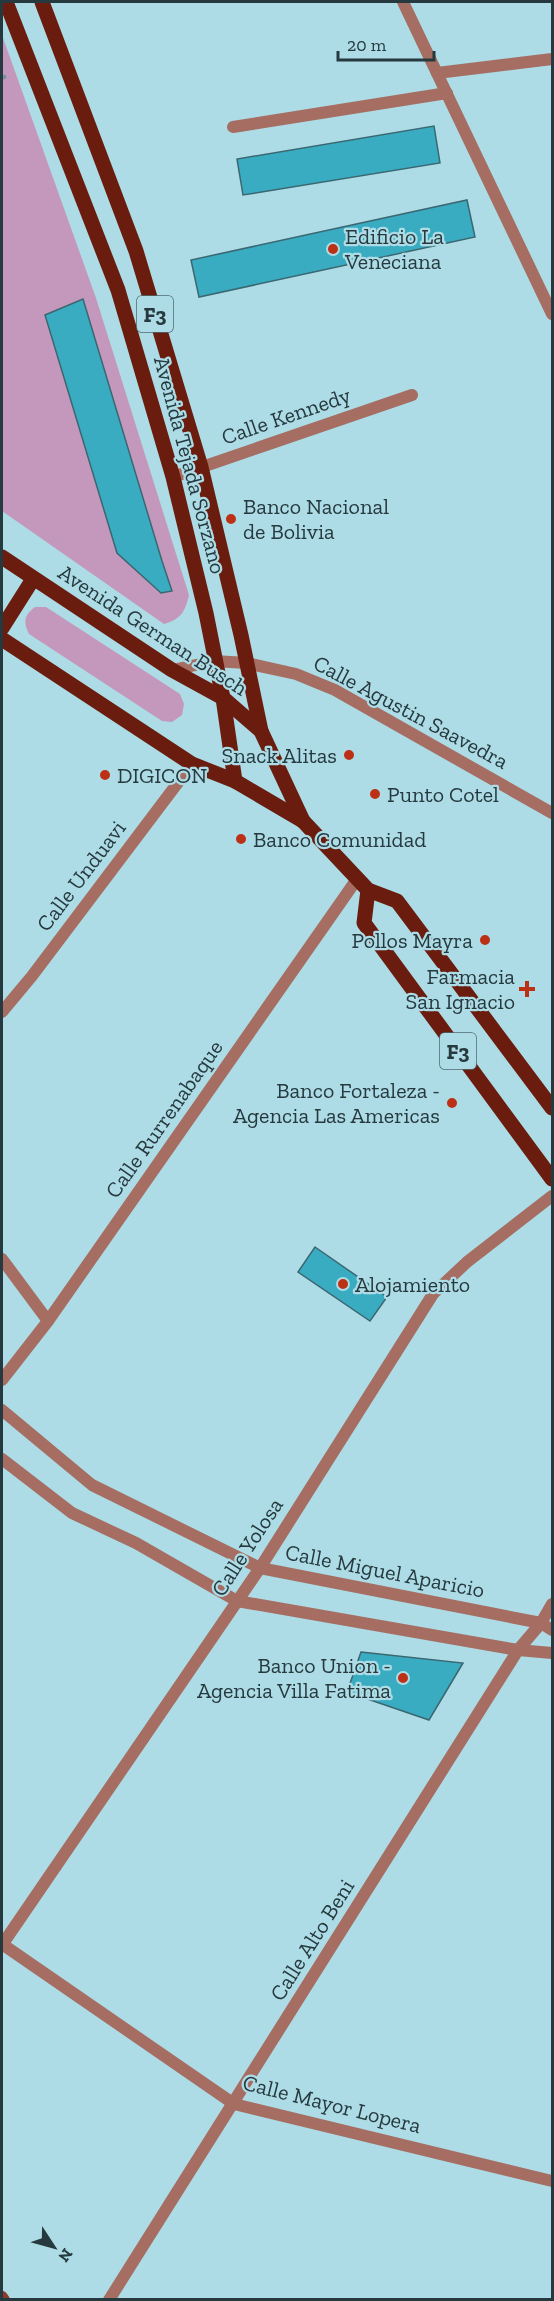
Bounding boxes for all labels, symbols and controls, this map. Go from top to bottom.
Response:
scale bar [338,24,434,62]
text: 20 m [347,34,387,56]
place label: Edificio La Veneciana [344,223,444,275]
marker: Edificio La Veneciana [326,242,340,256]
road number: F3 [137,296,173,332]
street label: Avenida Tejada Sorzano [148,353,232,577]
street label: Calle Kennedy [218,381,355,451]
place label: Banco Nacional de Bolivia [243,493,389,545]
marker: Banco Nacional de Bolivia [224,512,238,526]
street label: Avenida German Busch [53,559,253,702]
street label: Calle Agustin Saavedra [309,649,513,775]
place label: Snack Alitas [221,742,337,769]
marker: Snack Alitas [342,748,356,762]
place label: DIGICON [117,762,207,789]
marker: DIGICON [98,768,112,782]
place label: Punto Cotel [387,781,499,808]
marker: Punto Cotel [368,787,382,801]
street label: Calle Unduavi [31,815,131,937]
place label: Banco Comunidad [253,826,426,853]
marker: Banco Comunidad [234,832,248,846]
place label: Pollos Mayra [351,927,473,954]
marker: Pollos Mayra [478,933,492,947]
place label: Farmacia San Ignacio [406,963,515,1015]
marker: Farmacia San Ignacio [520,982,534,996]
road number: F3 [440,1033,476,1069]
street label: Calle Rurrenabaque [99,1035,229,1203]
place label: Banco Fortaleza - Agencia Las Americas [233,1077,440,1129]
marker: Banco Fortaleza - Agencia Las Americas [445,1096,459,1110]
place label: Alojamiento [355,1271,470,1298]
marker: Alojamiento [336,1277,350,1291]
street label: Calle Yolosa [205,1493,289,1601]
street label: Calle Miguel Aparicio [283,1538,487,1604]
place label: Banco Union - Agencia Villa Fatima [197,1652,391,1704]
marker: Banco Union - Agencia Villa Fatima [396,1671,410,1685]
street label: Calle Alto Beni [264,1874,360,2006]
street label: Calle Mayor Lopera [240,2069,424,2139]
north arrow [24,2217,84,2277]
text: N [54,2245,77,2266]

